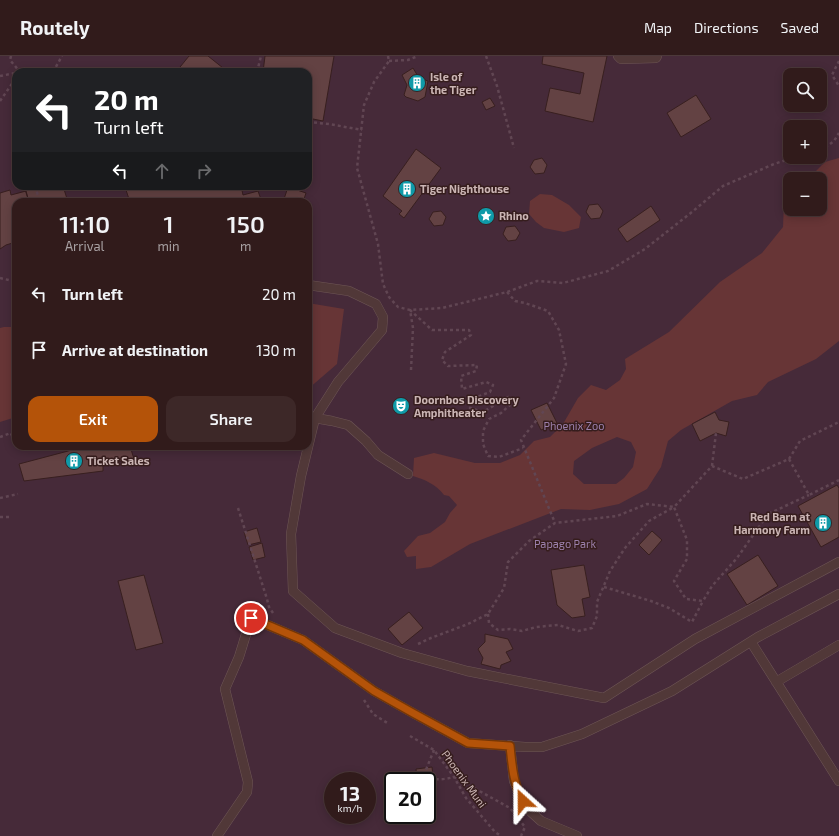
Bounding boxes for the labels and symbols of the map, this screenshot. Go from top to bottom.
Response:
place label: Isle of the Tiger [430,70,477,96]
building icon: Isle of the Tiger [407,73,427,93]
building icon: Tiger Nighthouse [397,179,417,199]
place label: Tiger Nighthouse [420,182,509,195]
place icon: Rhino [476,206,496,226]
place label: Rhino [499,209,529,222]
place label: Doornbos Discovery Amphitheater [414,393,519,419]
theatre icon: Doornbos Discovery Amphitheater [391,396,411,416]
park label: Phoenix Zoo [543,419,605,432]
building icon: Ticket Sales [64,451,84,471]
place label: Ticket Sales [87,454,150,467]
place label: Red Barn at Harmony Farm [734,510,810,537]
building icon: Red Barn at Harmony Farm [813,513,833,533]
park label: Papago Park [534,537,596,550]
pin [234,601,268,635]
street label: Phoenix Muni [439,748,489,810]
speed limit sign: 20 [384,772,436,824]
position arrow [502,780,544,822]

